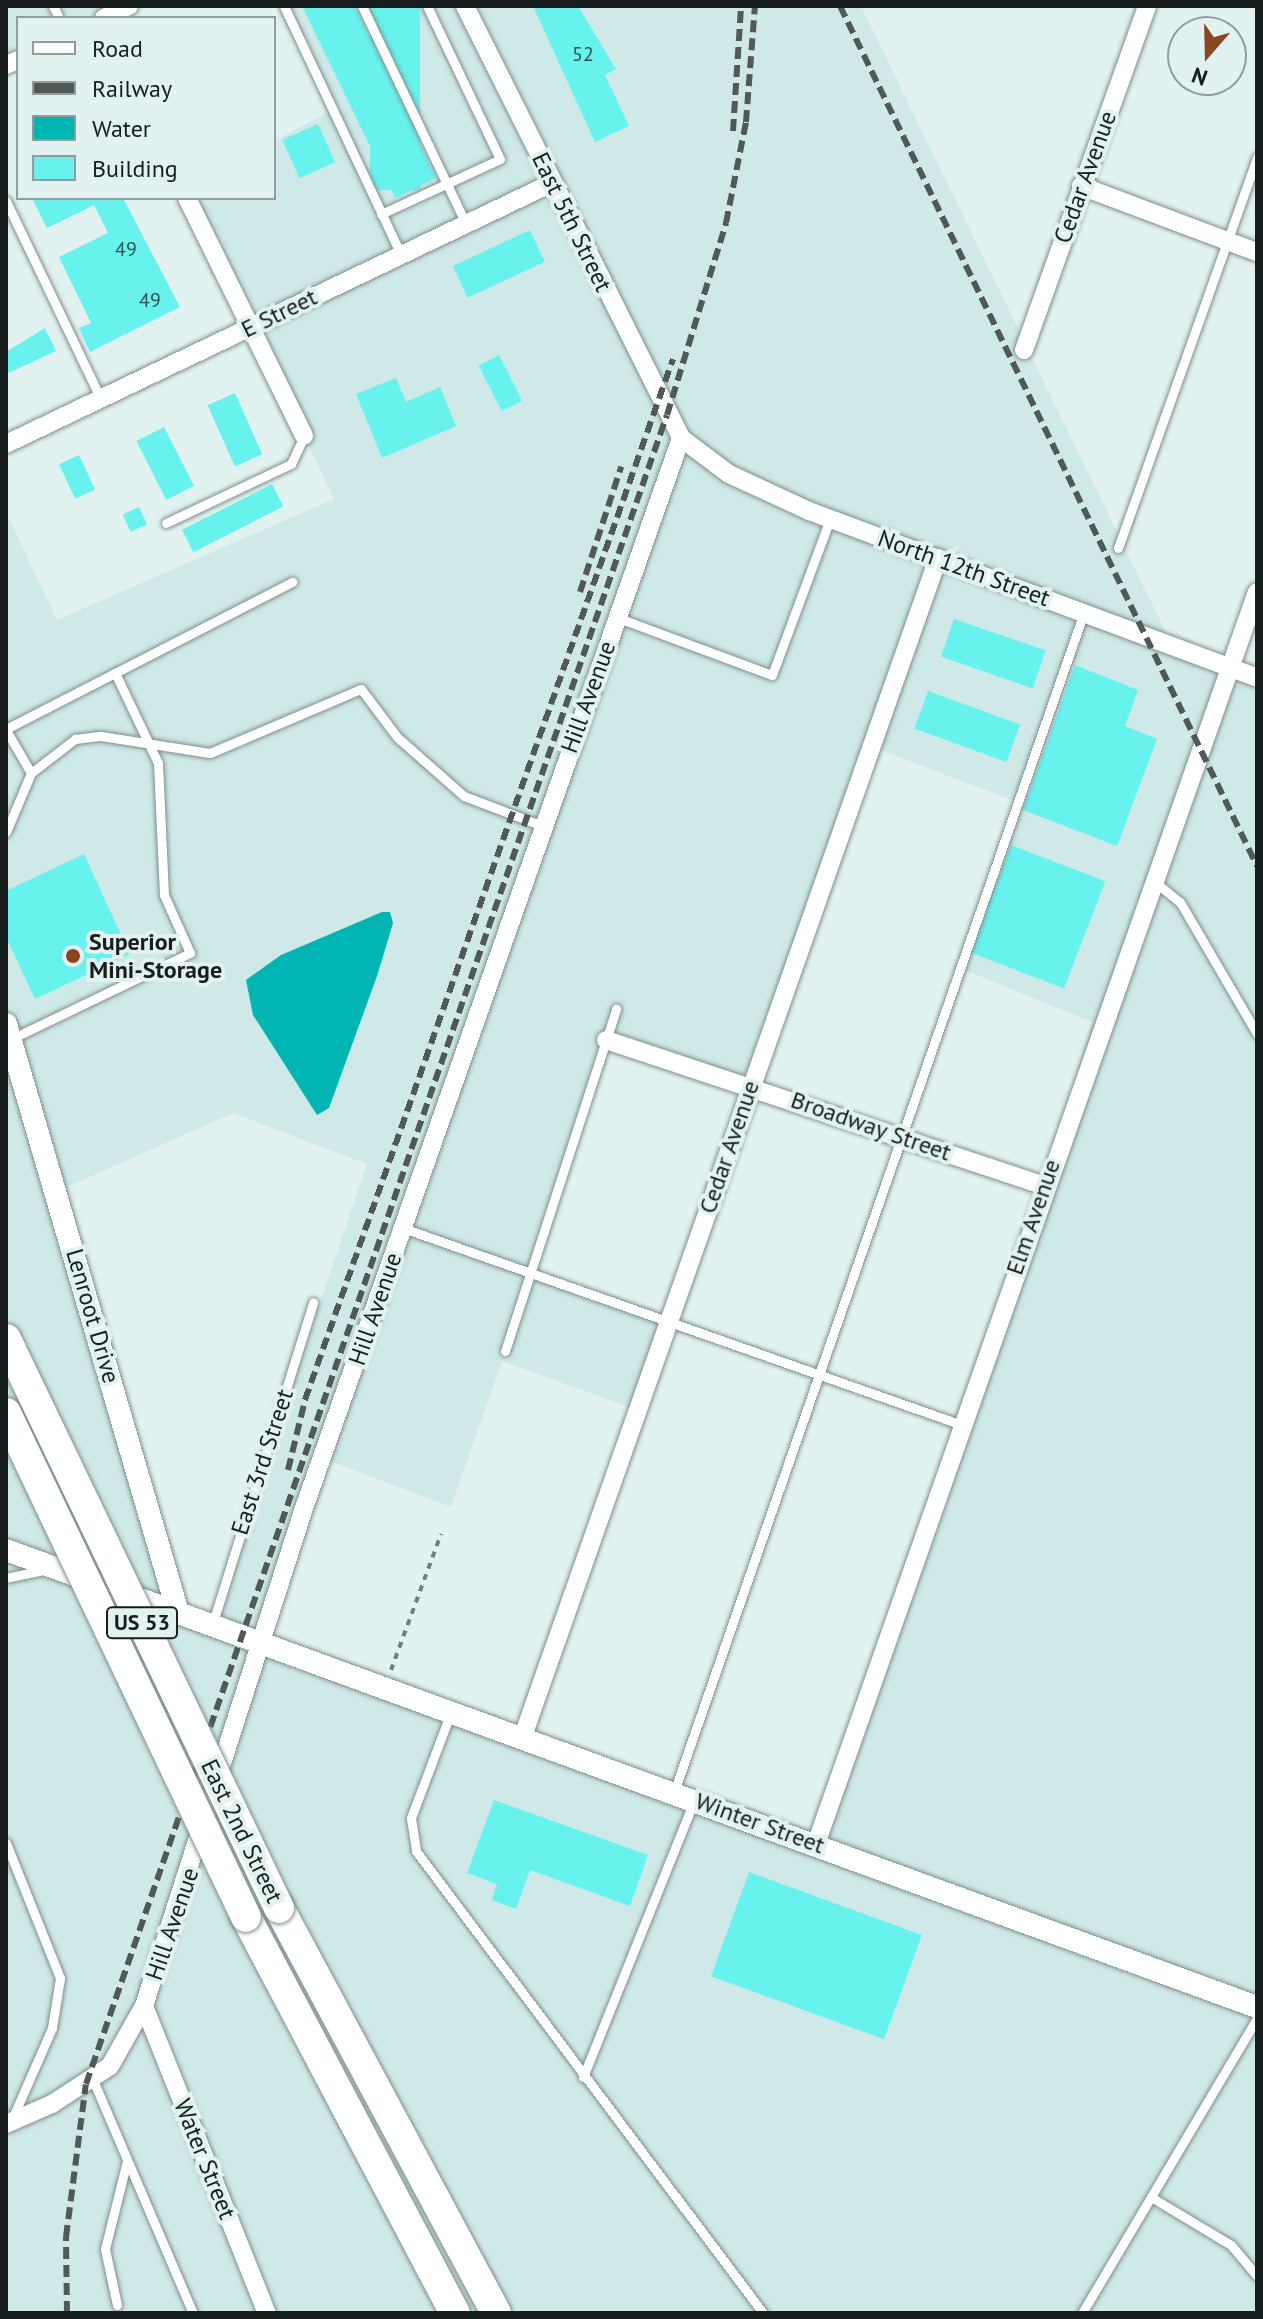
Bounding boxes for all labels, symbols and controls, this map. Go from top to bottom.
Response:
legend [16,16,276,200]
north arrow [1167,16,1247,96]
text: Road [92,33,143,64]
house number: 52 [572,42,594,66]
text: N [1188,61,1211,92]
text: Railway [92,73,172,104]
street label: Cedar Avenue [1048,107,1122,247]
text: Water [92,113,151,144]
street label: East 5th Street [526,148,618,296]
text: Building [92,153,178,184]
house number: 49 [115,237,137,261]
street label: E Street [236,282,322,344]
house number: 49 [139,288,161,312]
street label: North 12th Street [874,524,1054,612]
street label: Hill Avenue [554,637,622,757]
place label: Superior Mini-Storage [89,928,222,984]
marker: Superior Mini-Storage [64,947,82,965]
street label: Cedar Avenue [693,1076,765,1218]
street label: Broadway Street [787,1085,955,1167]
street label: Elm Avenue [1000,1155,1066,1279]
street label: Lenroot Drive [60,1245,126,1387]
street label: Hill Avenue [342,1249,408,1369]
street label: East 3rd Street [225,1386,299,1538]
road number: US 53 [106,1605,178,1641]
street label: East 2nd Street [195,1754,289,1908]
street label: Winter Street [691,1786,829,1860]
street label: Hill Avenue [139,1864,205,1984]
street label: Water Street [168,2095,242,2223]

